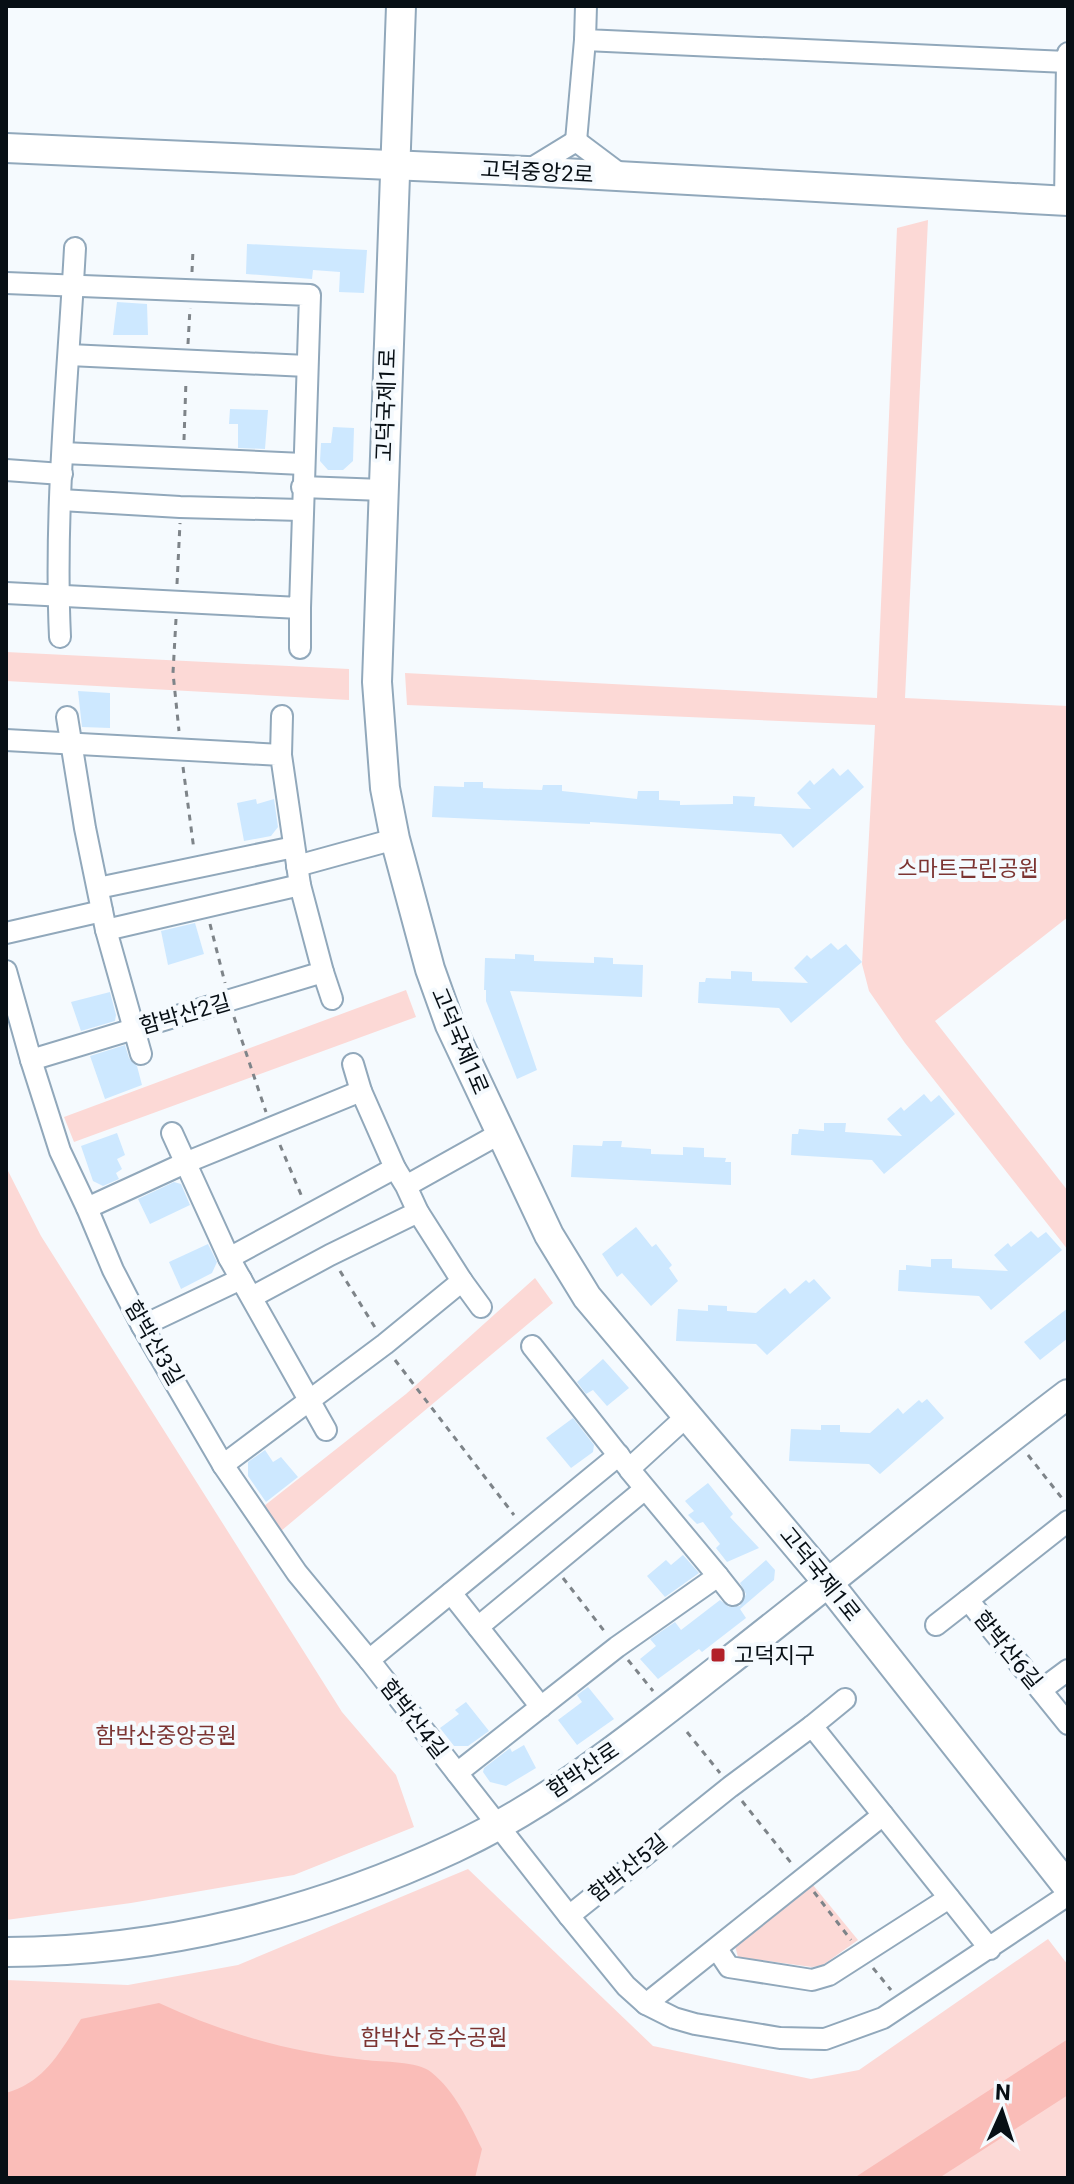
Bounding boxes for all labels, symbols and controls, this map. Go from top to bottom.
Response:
street label: 고덕중앙2로 [480,157,594,187]
street label: 고덕국제1로 [372,348,400,462]
park label: 스마트근린공원 [897,856,1039,881]
street label: 고덕국제1로 [426,984,494,1098]
street label: 함박산2길 [137,989,233,1039]
street label: 함박산3길 [120,1296,188,1390]
street label: 고덕국제1로 [775,1522,865,1626]
street label: 함박산6길 [969,1606,1047,1694]
place label: 고덕지구 [734,1643,815,1668]
marker: 고덕지구 [709,1646,727,1664]
street label: 함박산4길 [375,1675,453,1763]
park label: 함박산중앙공원 [95,1723,237,1748]
street label: 함박산로 [542,1737,624,1803]
street label: 함박산5길 [584,1829,672,1907]
park label: 함박산 호수공원 [360,2025,508,2050]
north arrow [962,2072,1042,2152]
text: N [995,2080,1011,2105]

